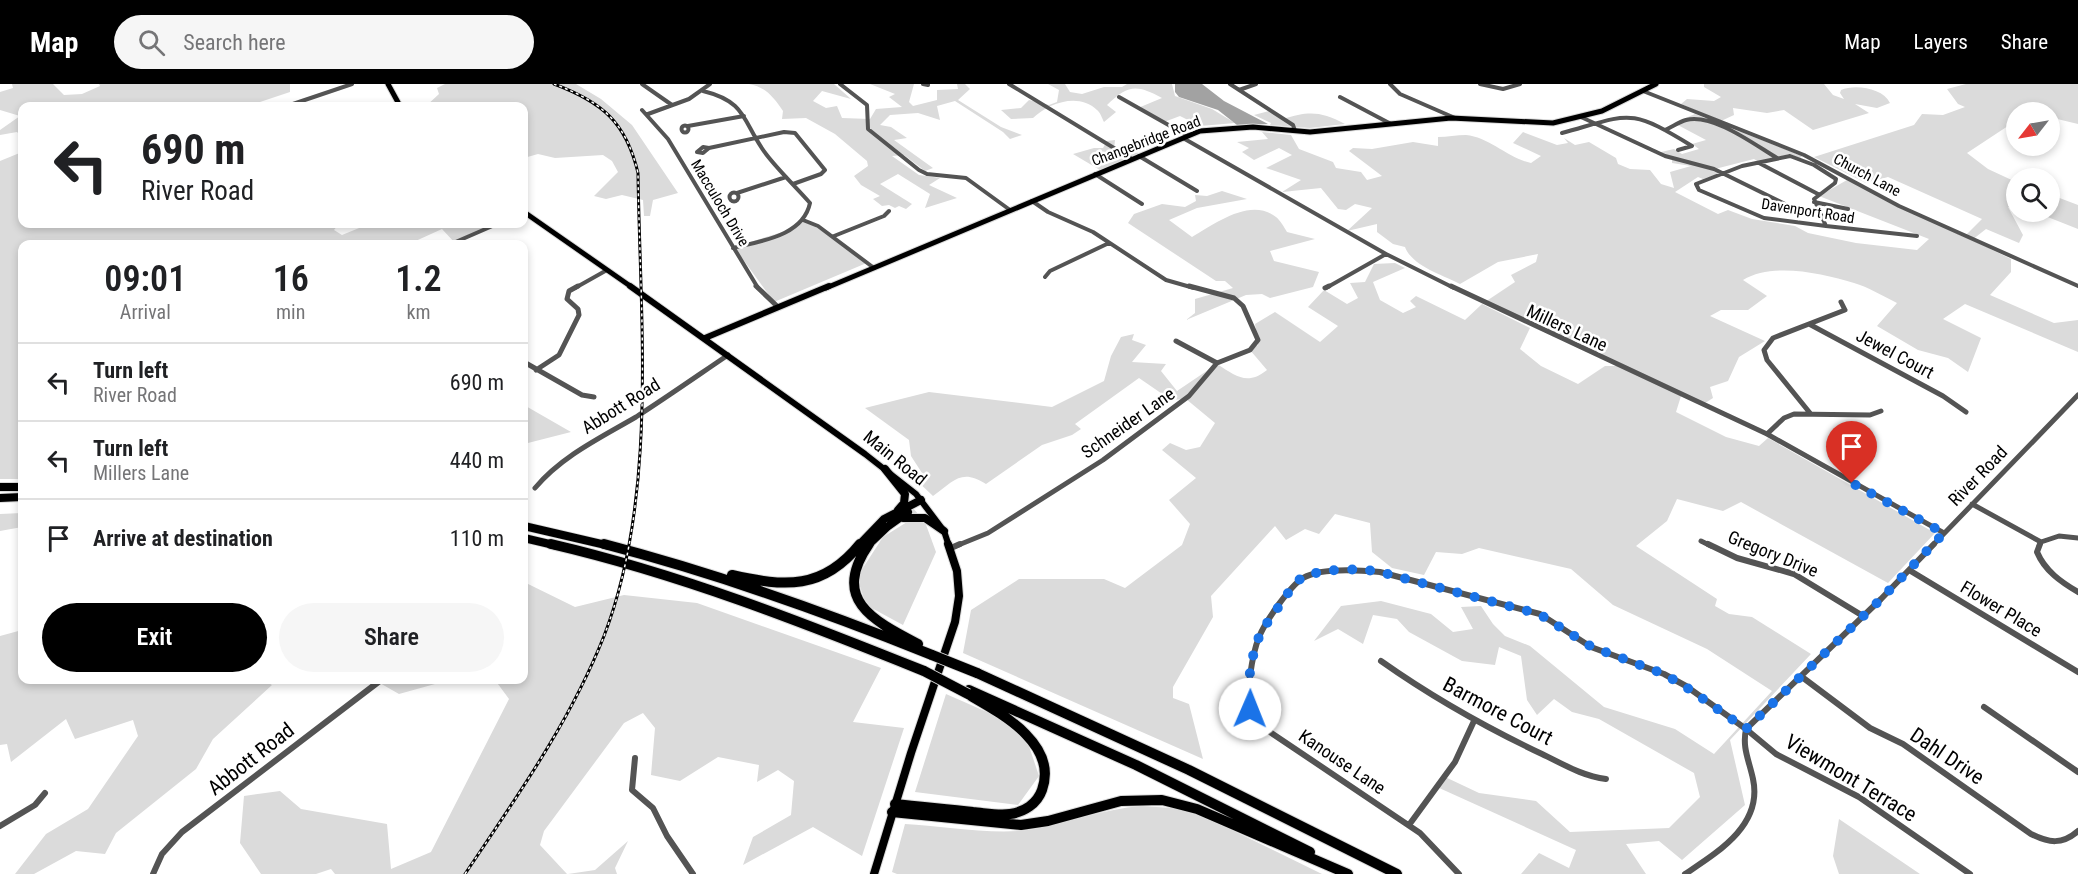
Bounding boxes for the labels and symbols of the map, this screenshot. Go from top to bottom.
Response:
north arrow [2006,102,2060,156]
street label: Changebridge Road [1089,112,1203,170]
street label: Church Lane [1830,150,1904,200]
street label: Macculoch Drive [687,156,753,250]
street label: Davenport Road [1760,195,1856,227]
street label: Millers Lane [1524,300,1611,355]
street label: Jewel Court [1853,324,1938,383]
street label: Abbott Road [578,373,664,438]
street label: Schneider Lane [1077,383,1178,462]
pin [1826,421,1877,483]
street label: Main Road [859,426,931,489]
street label: River Road [1944,441,2011,510]
street label: Gregory Drive [1725,526,1821,581]
street label: Flower Place [1957,576,2046,641]
street label: Barmore Court [1439,672,1557,750]
position arrow [1218,677,1282,741]
street label: Abbott Road [203,718,299,800]
street label: Dahl Drive [1906,723,1989,789]
street label: Kanouse Lane [1295,725,1390,798]
street label: Viewmont Terrace [1781,729,1921,827]

